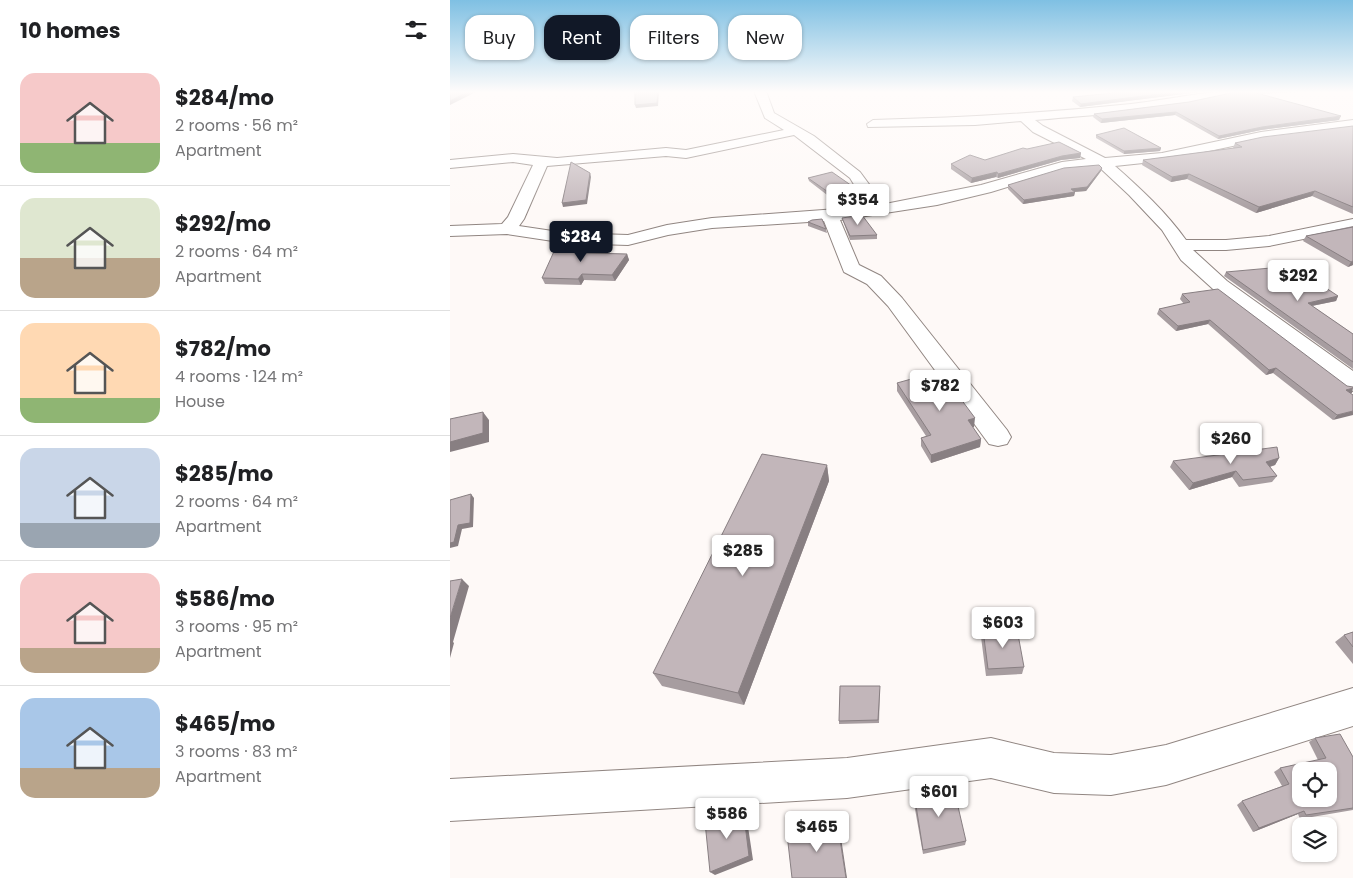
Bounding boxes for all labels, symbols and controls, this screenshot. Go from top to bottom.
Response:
chip: Buy [465,15,534,60]
chip: Rent [544,15,620,60]
chip: Filters [630,15,718,60]
chip: New [728,15,802,60]
text: 10 homes [20,16,120,45]
icon: filters [402,16,430,44]
text: $284/mo [175,83,274,112]
icon: home [60,93,120,153]
text: 2 rooms · 56 m² [175,114,298,137]
text: Apartment [175,139,262,162]
pin: $354 [828,184,888,226]
text: $354 [837,188,879,211]
text: $292/mo [175,209,271,238]
icon: home [60,218,120,278]
pin: $284 [551,220,611,263]
text: $284 [561,225,601,248]
text: 2 rooms · 64 m² [175,240,298,263]
pin: $292 [1268,260,1328,302]
text: $292 [1279,264,1317,287]
text: Apartment [175,265,262,288]
text: $782/mo [175,334,271,363]
icon: home [60,343,120,403]
text: 4 rooms · 124 m² [175,365,303,388]
pin: $782 [910,370,970,412]
text: $782 [921,374,959,397]
text: House [175,390,225,413]
pin: $260 [1201,422,1261,465]
text: $260 [1211,427,1251,450]
text: $285/mo [175,459,273,488]
icon: home [60,468,120,528]
text: 2 rooms · 64 m² [175,490,298,513]
text: Apartment [175,515,262,538]
pin: $285 [713,534,773,577]
text: $285 [723,539,763,562]
text: $586/mo [175,584,275,613]
icon: home [60,593,120,653]
pin: $603 [973,606,1033,649]
text: $603 [983,611,1023,634]
text: 3 rooms · 95 m² [175,615,298,638]
text: Apartment [175,640,262,663]
text: $465/mo [175,709,275,738]
icon: home [60,718,120,778]
text: 3 rooms · 83 m² [175,740,297,763]
map controls [1292,762,1337,862]
button: locate [1292,762,1337,807]
text: Apartment [175,765,262,788]
pin: $601 [909,776,969,818]
text: $601 [920,780,958,803]
pin: $586 [697,798,757,840]
text: $586 [706,802,748,825]
pin: $465 [787,810,847,853]
text: $465 [796,815,838,838]
button: layers [1292,817,1337,862]

